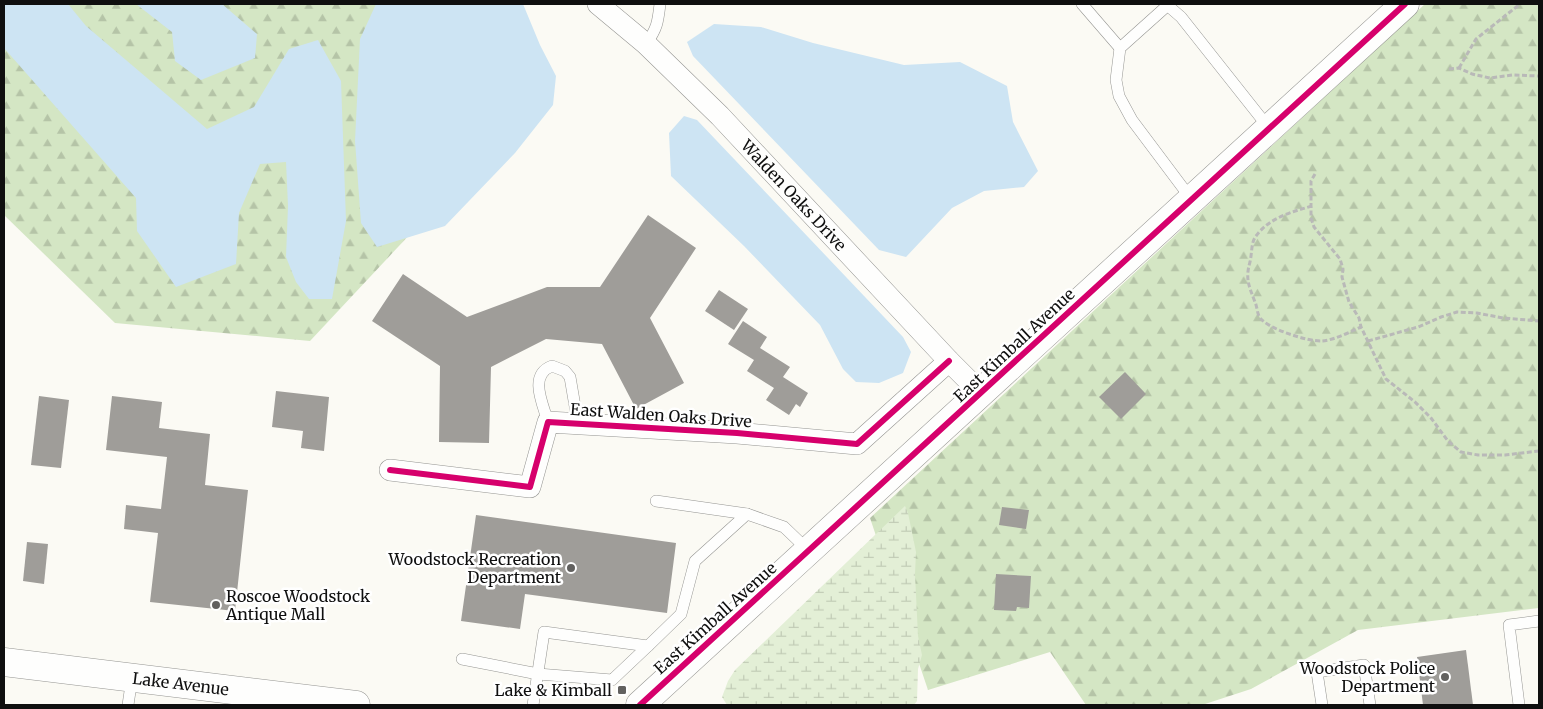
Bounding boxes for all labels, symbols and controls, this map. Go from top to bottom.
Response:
street label: Walden Oaks Drive [736,135,851,255]
street label: East Kimball Avenue [949,284,1079,406]
street label: East Walden Oaks Drive [569,399,753,431]
place label: Woodstock Recreation Department [388,549,562,587]
street label: East Kimball Avenue [650,558,780,678]
marker: Woodstock Recreation Department [565,562,577,574]
place label: Roscoe Woodstock Antique Mall [225,586,371,624]
marker: Roscoe Woodstock Antique Mall [210,599,222,611]
place label: Woodstock Police Department [1299,658,1436,696]
street label: Lake Avenue [131,668,230,699]
marker: Woodstock Police Department [1439,671,1451,683]
place label: Lake & Kimball [494,680,612,700]
marker: Lake & Kimball [616,684,628,696]

